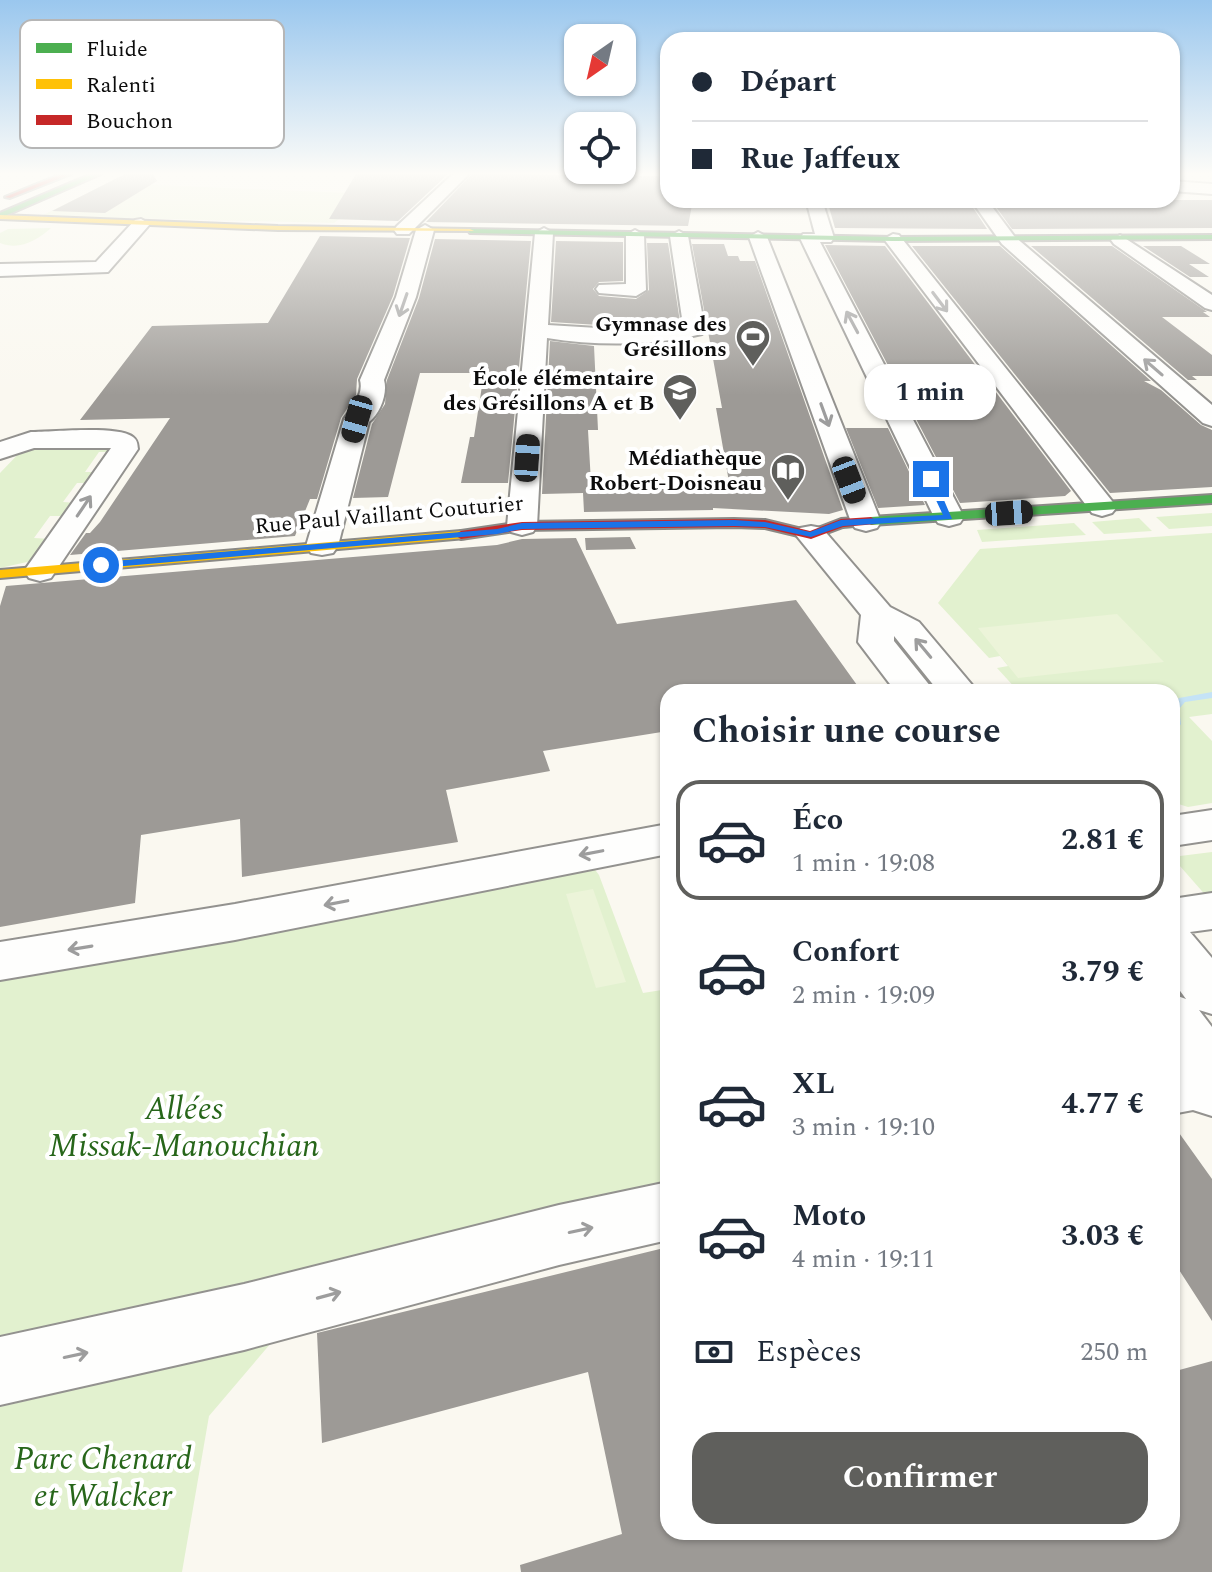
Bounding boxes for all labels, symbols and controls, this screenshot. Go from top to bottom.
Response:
legend [20,20,284,148]
north arrow [564,24,636,96]
map controls [564,24,636,184]
text: Fluide [86,33,148,66]
text: Départ [740,59,837,105]
text: Ralenti [86,69,156,102]
text: Bouchon [86,105,173,138]
button: locate [564,112,636,184]
text: Rue Jaffeux [740,136,901,182]
one-way arrow [932,290,949,312]
one-way arrow [395,292,409,317]
place label: Gymnase des Grésillons [595,308,727,366]
one-way arrow [844,310,860,334]
sports icon: Gymnase des Grésillons [734,318,772,368]
one-way arrow [1143,358,1163,376]
place label: École élémentaire des Grésillons A et B [443,362,654,420]
callout: 1 min [865,363,997,419]
school or university icon: École élémentaire des Grésillons A et B [661,372,699,422]
text: 1 min [895,372,965,412]
car [339,393,375,445]
one-way arrow [819,402,833,427]
car [513,433,541,483]
place label: Médiathèque Robert-Doisneau [589,442,762,500]
library icon: Médiathèque Robert-Doisneau [769,452,807,502]
car [829,453,869,507]
route end [913,461,949,497]
street label: Rue Paul Vaillant Couturier [253,487,525,543]
one-way arrow [76,496,92,518]
car [984,499,1034,527]
route start [83,547,119,583]
one-way arrow [914,638,932,659]
text: Choisir une course [692,704,1001,759]
text: Éco [792,797,843,843]
icon: car [696,804,768,876]
text: 2.81 € [1061,817,1144,863]
text: 1 min · 19:08 [792,843,935,883]
one-way arrow [579,846,605,861]
one-way arrow [324,896,349,911]
text: Confort [792,929,900,975]
icon: car [696,936,768,1008]
one-way arrow [68,941,93,956]
text: 3.79 € [1061,949,1144,995]
text: 2 min · 19:09 [792,975,935,1015]
text: XL [792,1061,835,1107]
icon: car [696,1068,768,1140]
text: 4.77 € [1061,1081,1144,1127]
park label: Allées Missak-Manouchian [49,1085,319,1171]
text: 3 min · 19:10 [792,1107,935,1147]
text: Moto [792,1193,866,1239]
icon: car [696,1200,768,1272]
text: 3.03 € [1061,1213,1144,1259]
one-way arrow [568,1222,593,1237]
text: 4 min · 19:11 [792,1239,935,1279]
one-way arrow [316,1287,342,1302]
text: Espèces [756,1329,862,1375]
icon: cash [692,1330,736,1374]
text: 250 m [1080,1332,1148,1372]
one-way arrow [63,1346,88,1361]
button: Confirmer [692,1432,1148,1524]
park label: Parc Chenard et Walcker [14,1435,192,1521]

